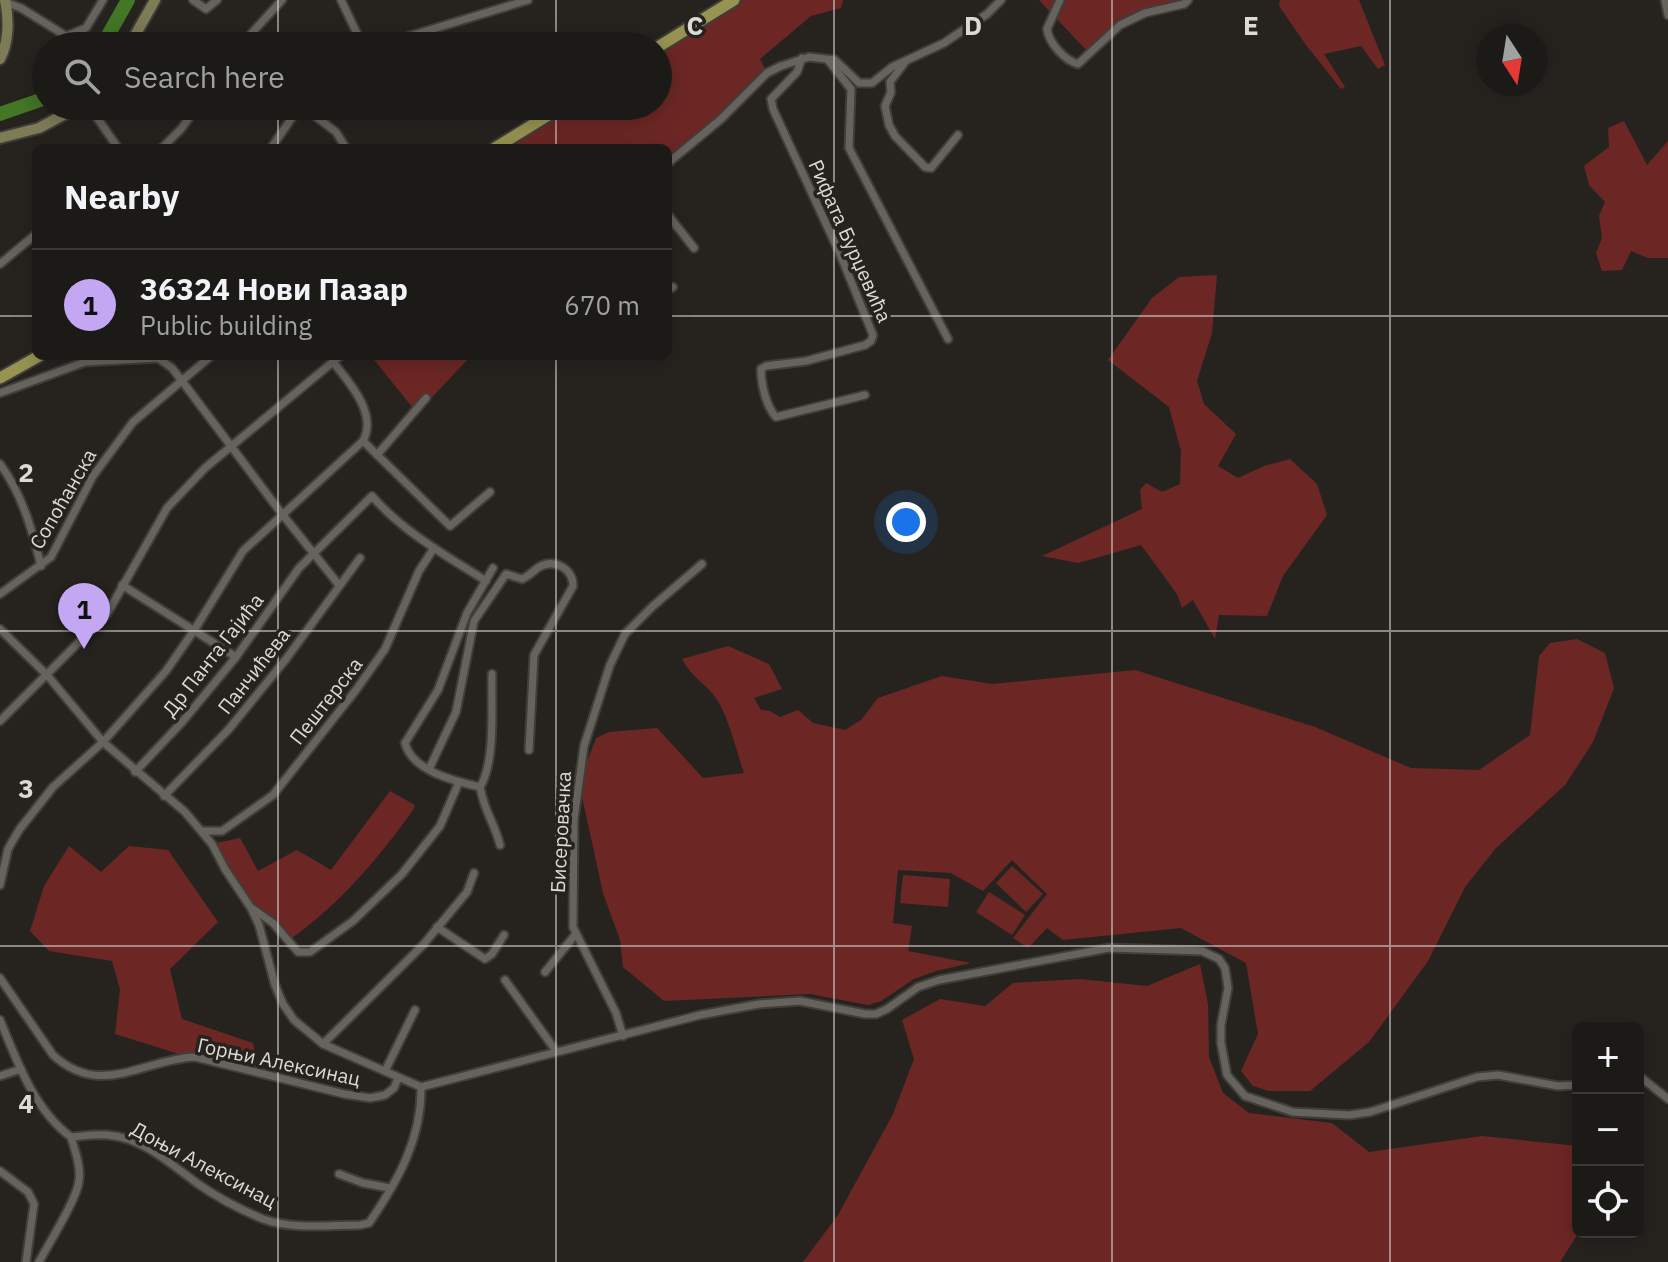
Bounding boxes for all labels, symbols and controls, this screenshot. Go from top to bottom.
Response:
text: C [687,8,704,42]
text: D [964,8,982,42]
text: E [1243,8,1259,42]
north arrow [1476,24,1548,96]
search box [32,32,672,120]
icon: search [60,54,104,98]
text: Search here [124,57,285,96]
street label: Рифата Бурџевића [802,155,899,327]
text: Nearby [64,174,179,218]
text: 36324 Нови Пазар [140,269,408,308]
text: 1 [82,288,98,322]
text: 670 m [564,288,640,322]
text: Public building [140,308,312,342]
street label: Сопоћанска [23,443,102,554]
text: 2 [18,455,34,489]
your location [886,502,926,542]
pin: 1 [58,583,110,649]
street label: Др Панта Гајића [156,587,269,722]
street label: Панчићева [211,622,296,720]
street label: Пештерска [283,651,368,750]
street label: Бисеровачка [544,770,577,894]
text: 3 [18,771,34,805]
map controls [1572,1022,1644,1238]
button: + [1572,1022,1644,1094]
street label: Горњи Алексинац [195,1031,363,1092]
text: 4 [18,1086,34,1120]
button: − [1572,1094,1644,1166]
street label: Доњи Алексинац [127,1115,282,1214]
button: locate [1572,1166,1644,1238]

